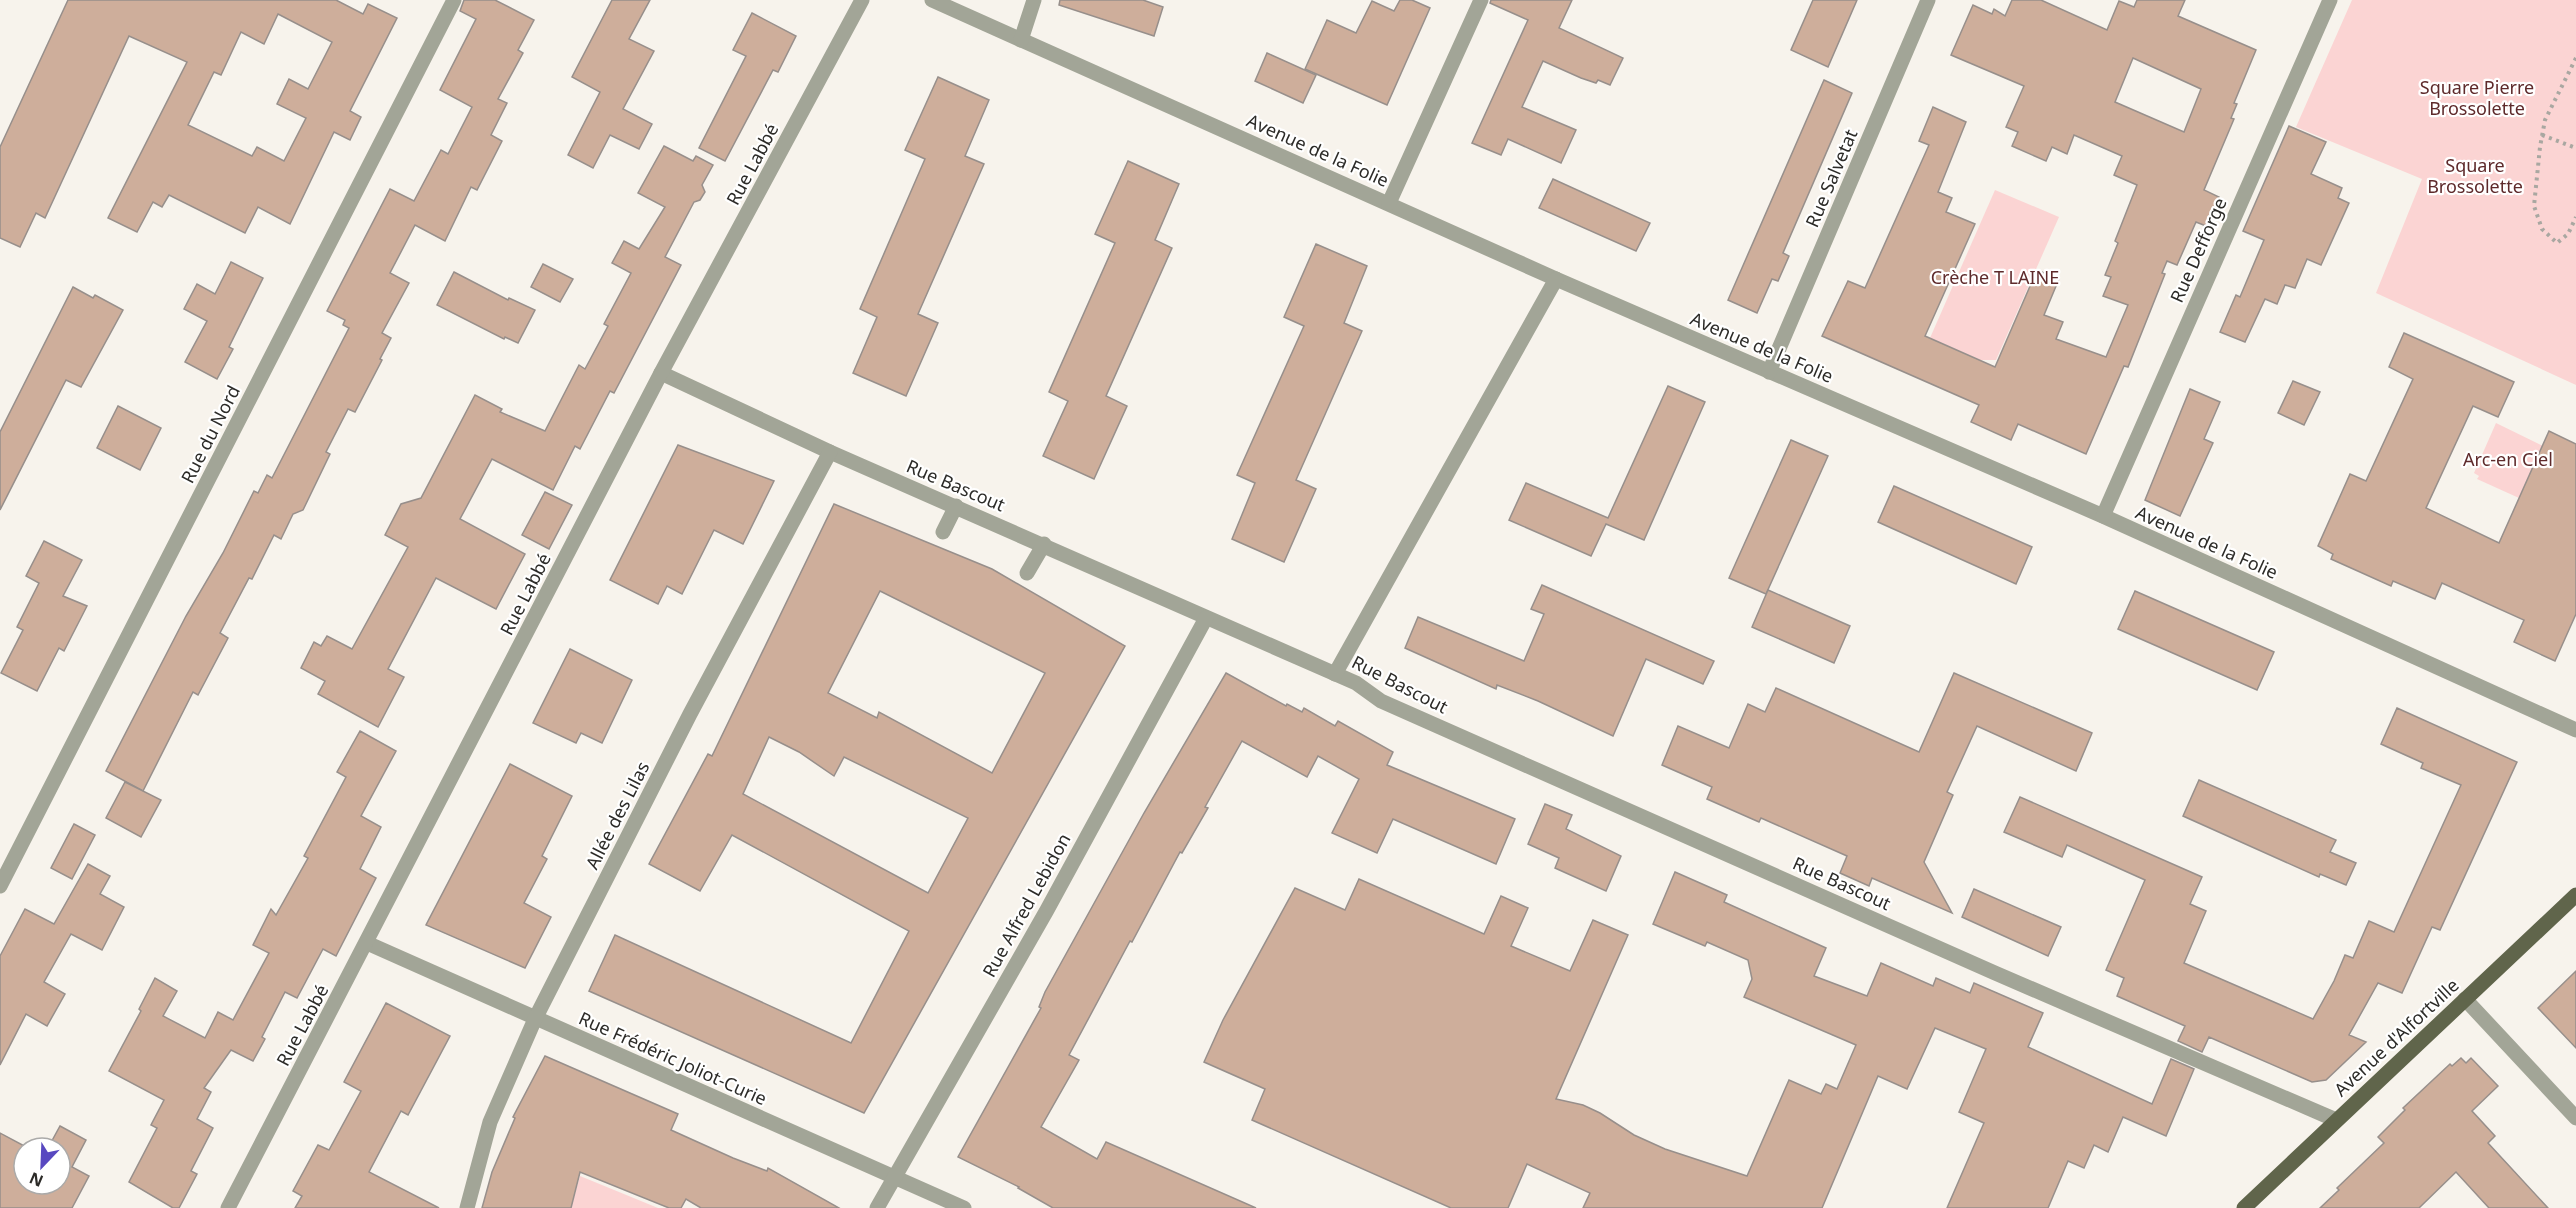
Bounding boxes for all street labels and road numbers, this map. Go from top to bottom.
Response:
street label: Avenue de la Folie [1243,108,1393,192]
street label: Rue Labbé [721,119,783,209]
street label: Rue Salvetat [1800,125,1863,231]
street label: Rue Defforge [2164,194,2232,306]
street label: Avenue de la Folie [1687,306,1837,388]
street label: Rue du Nord [175,381,245,487]
street label: Rue Bascout [903,453,1009,517]
street label: Avenue de la Folie [2132,500,2282,584]
street label: Rue Labbé [494,549,556,639]
street label: Rue Bascout [1348,650,1453,719]
street label: Allée des Lilas [580,757,654,873]
street label: Rue Alfred Lebidon [977,829,1075,981]
street label: Rue Bascout [1789,851,1895,915]
street label: Avenue d'Alfortville [2329,973,2463,1101]
street label: Rue Labbé [271,980,333,1070]
street label: Rue Frédéric Joliot-Curie [575,1006,771,1110]

